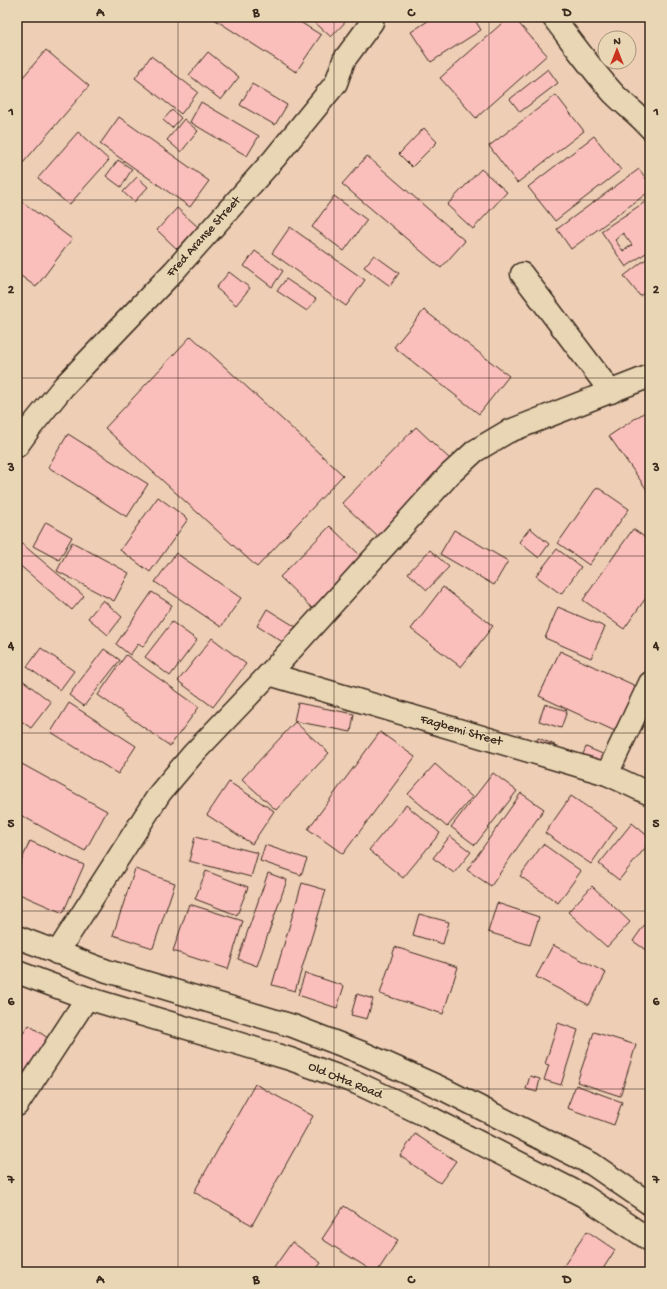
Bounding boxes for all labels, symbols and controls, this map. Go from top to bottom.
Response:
text: A [95,6,105,21]
text: B [252,6,261,21]
text: C [406,6,416,21]
text: D [562,6,572,21]
north arrow [597,30,637,70]
text: N [613,36,621,48]
text: 1 [7,105,14,120]
text: 1 [652,105,659,120]
street label: Fred Aranse Street [163,192,245,281]
text: 2 [8,283,15,298]
text: 2 [653,283,660,298]
text: 3 [7,461,15,476]
text: 3 [652,461,660,476]
text: 4 [7,639,15,654]
text: 4 [652,639,660,654]
street label: Fagbemi Street [417,712,505,750]
text: 5 [8,817,15,832]
text: 5 [653,817,660,832]
text: 6 [8,995,15,1010]
text: 6 [653,995,660,1010]
street label: Old Otta Road [306,1059,385,1103]
text: 7 [7,1173,16,1188]
text: 7 [652,1173,661,1188]
text: A [95,1273,105,1288]
text: B [252,1273,261,1288]
text: C [406,1273,416,1288]
text: D [562,1273,572,1288]

